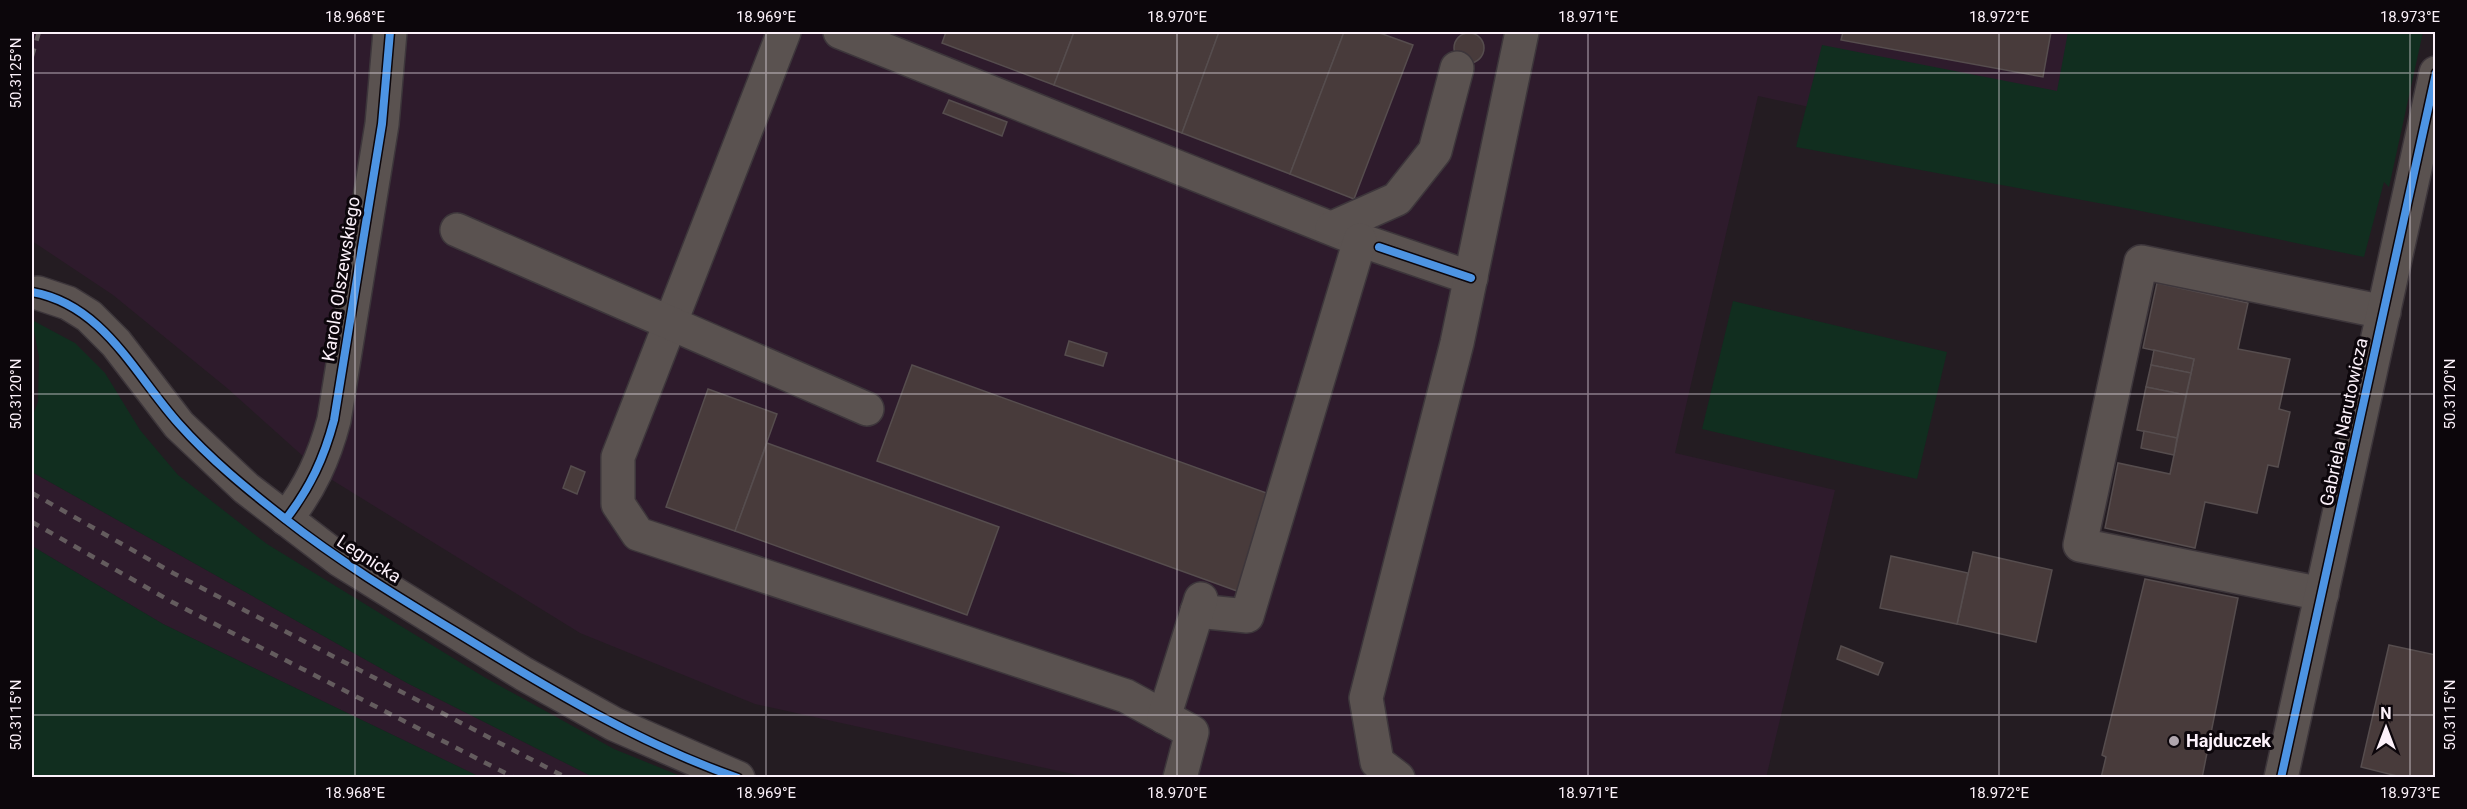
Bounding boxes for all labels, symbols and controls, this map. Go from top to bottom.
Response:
text: 18.968°E [325,8,386,26]
text: 18.969°E [736,8,797,26]
text: 18.970°E [1147,8,1208,26]
text: 18.971°E [1558,8,1619,26]
text: 18.972°E [1969,8,2030,26]
text: 18.973°E [2380,8,2441,26]
text: 50.3125°N [7,38,25,108]
street label: Karola Olszewskiego [317,195,364,363]
street label: Gabriela Narutowicza [2315,336,2372,508]
text: 50.3120°N [7,359,25,429]
text: 50.3120°N [2441,359,2459,429]
street label: Legnicka [333,530,405,587]
text: 50.3115°N [7,680,25,750]
text: 50.3115°N [2441,680,2459,750]
north arrow [2356,698,2416,758]
text: N [2380,704,2392,723]
place label: Hajduczek [2186,730,2271,751]
marker: Hajduczek [2167,734,2181,748]
text: 18.968°E [325,784,386,802]
text: 18.969°E [736,784,797,802]
text: 18.970°E [1147,784,1208,802]
text: 18.971°E [1558,784,1619,802]
text: 18.972°E [1969,784,2030,802]
text: 18.973°E [2380,784,2441,802]

